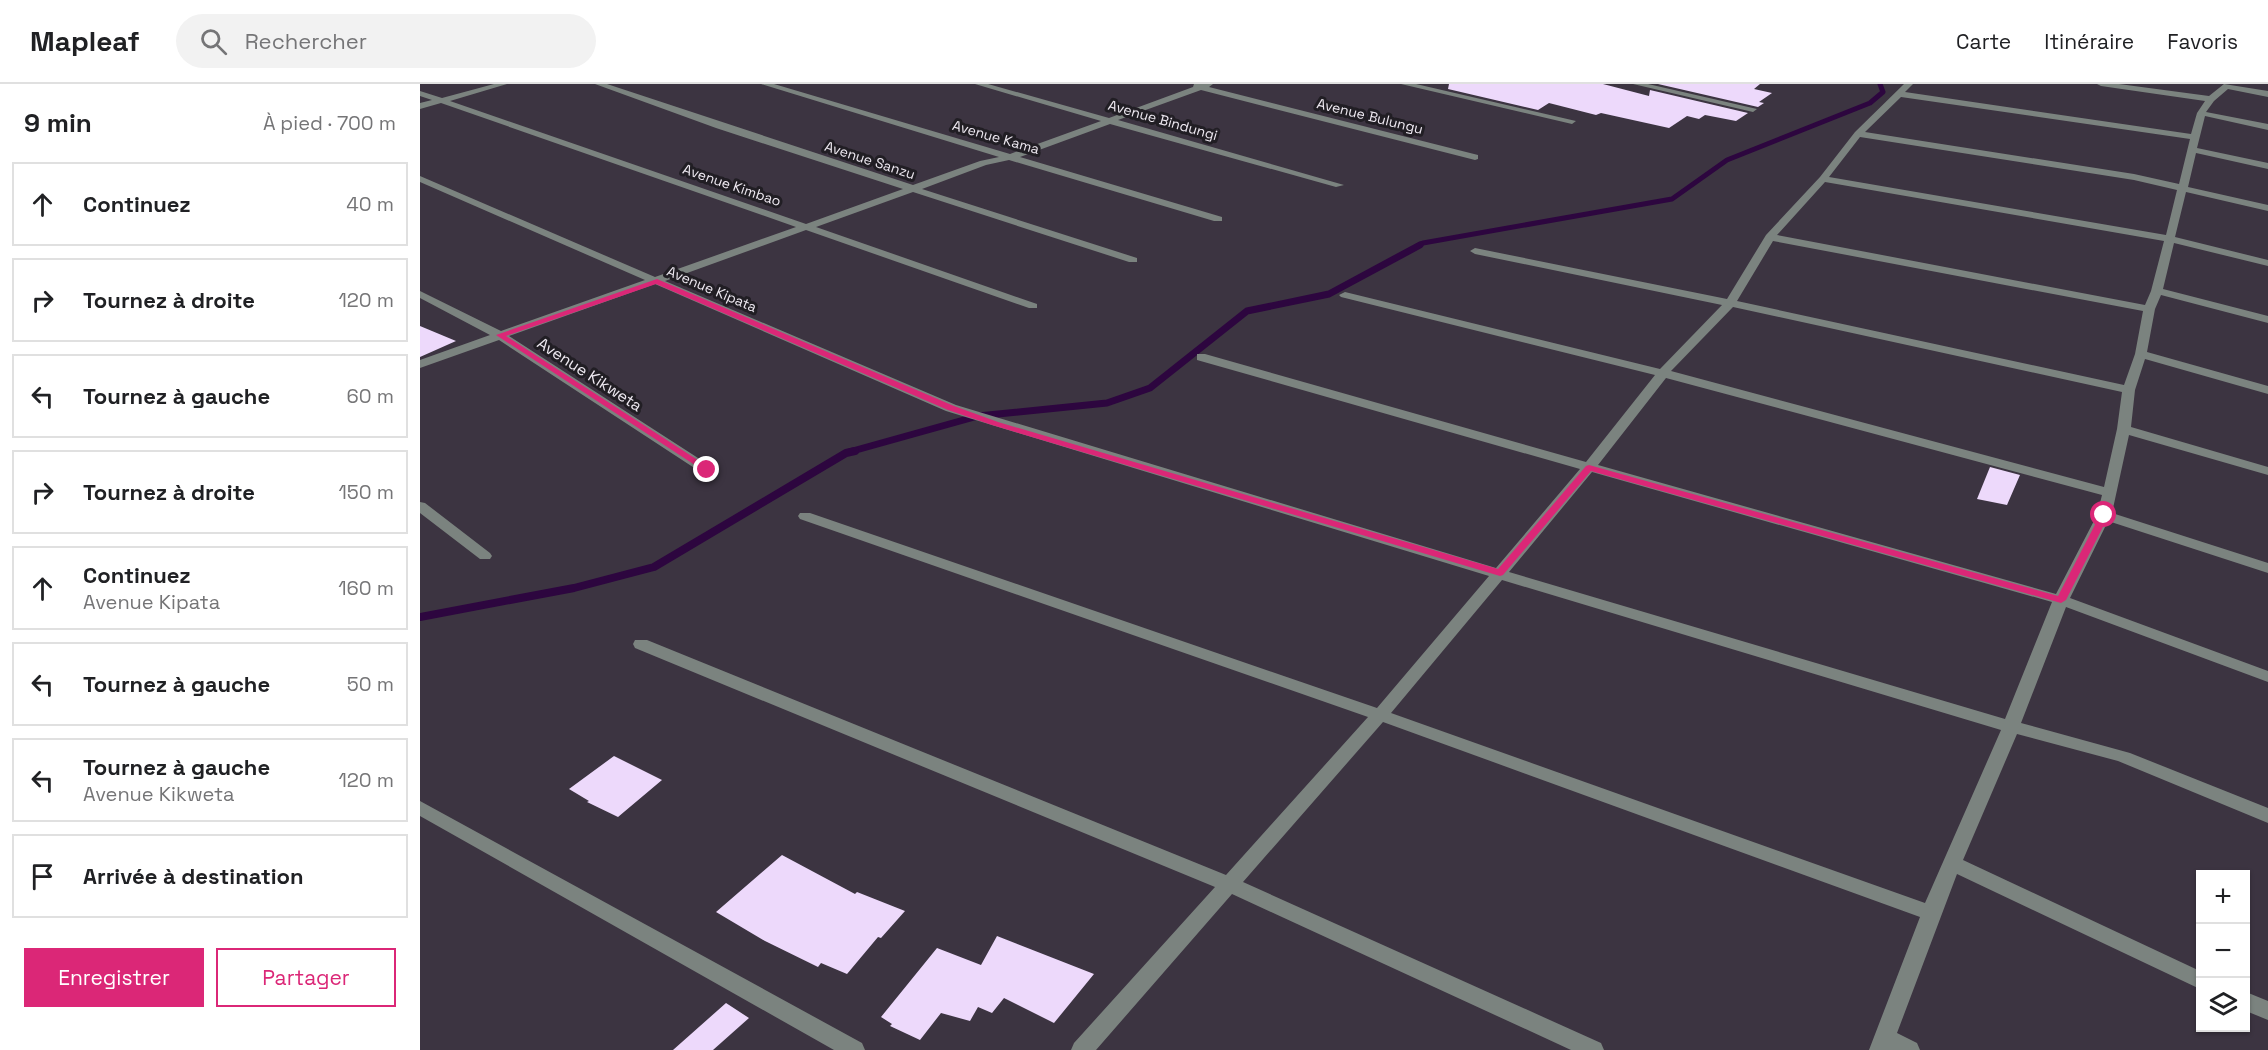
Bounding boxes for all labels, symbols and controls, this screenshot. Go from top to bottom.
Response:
search box [176,14,596,68]
text: Mapleaf [30,23,140,59]
icon: search [197,25,230,58]
text: Rechercher [245,27,367,55]
text: Carte [1956,28,2011,55]
text: Itinéraire [2044,28,2134,55]
text: Favoris [2167,28,2238,55]
street label: Avenue Bulungu [1315,94,1425,138]
street label: Avenue Bindungi [1106,96,1220,144]
text: 9 min [24,106,92,140]
text: À pied · 700 m [263,110,396,136]
street label: Avenue Kama [950,116,1042,158]
street label: Avenue Sanzu [822,137,918,183]
street label: Avenue Kimbao [681,160,783,210]
icon: ahead [26,188,59,221]
text: Continuez [83,190,191,218]
text: 40 m [346,191,394,217]
street label: Avenue Kipata [664,262,760,316]
icon: right [26,284,59,317]
text: Tournez à droite [83,286,255,314]
text: 120 m [338,287,394,313]
street label: Avenue Kikweta [533,333,646,416]
icon: left [26,380,59,413]
text: Tournez à gauche [83,382,270,410]
text: 60 m [347,383,394,409]
route end [693,456,719,482]
icon: right [26,476,59,509]
text: Tournez à droite [83,478,255,506]
text: 150 m [339,479,394,505]
route start [2090,501,2116,527]
text: Continuez [83,561,191,589]
icon: ahead [26,572,59,605]
text: 160 m [338,575,394,601]
text: Avenue Kipata [83,589,220,615]
icon: left [26,668,59,701]
text: Tournez à gauche [83,670,270,698]
text: 50 m [347,671,394,697]
text: Tournez à gauche [83,753,270,781]
icon: left [26,764,59,797]
text: 120 m [338,767,394,793]
text: Avenue Kikweta [83,781,235,807]
icon: arrive [26,860,59,893]
text: Arrivée à destination [83,862,304,890]
map controls [2196,870,2250,1032]
button: + [2196,870,2250,924]
button: − [2196,924,2250,978]
button: Enregistrer [24,948,204,1007]
button: Partager [216,948,396,1007]
button: layers [2196,978,2250,1032]

